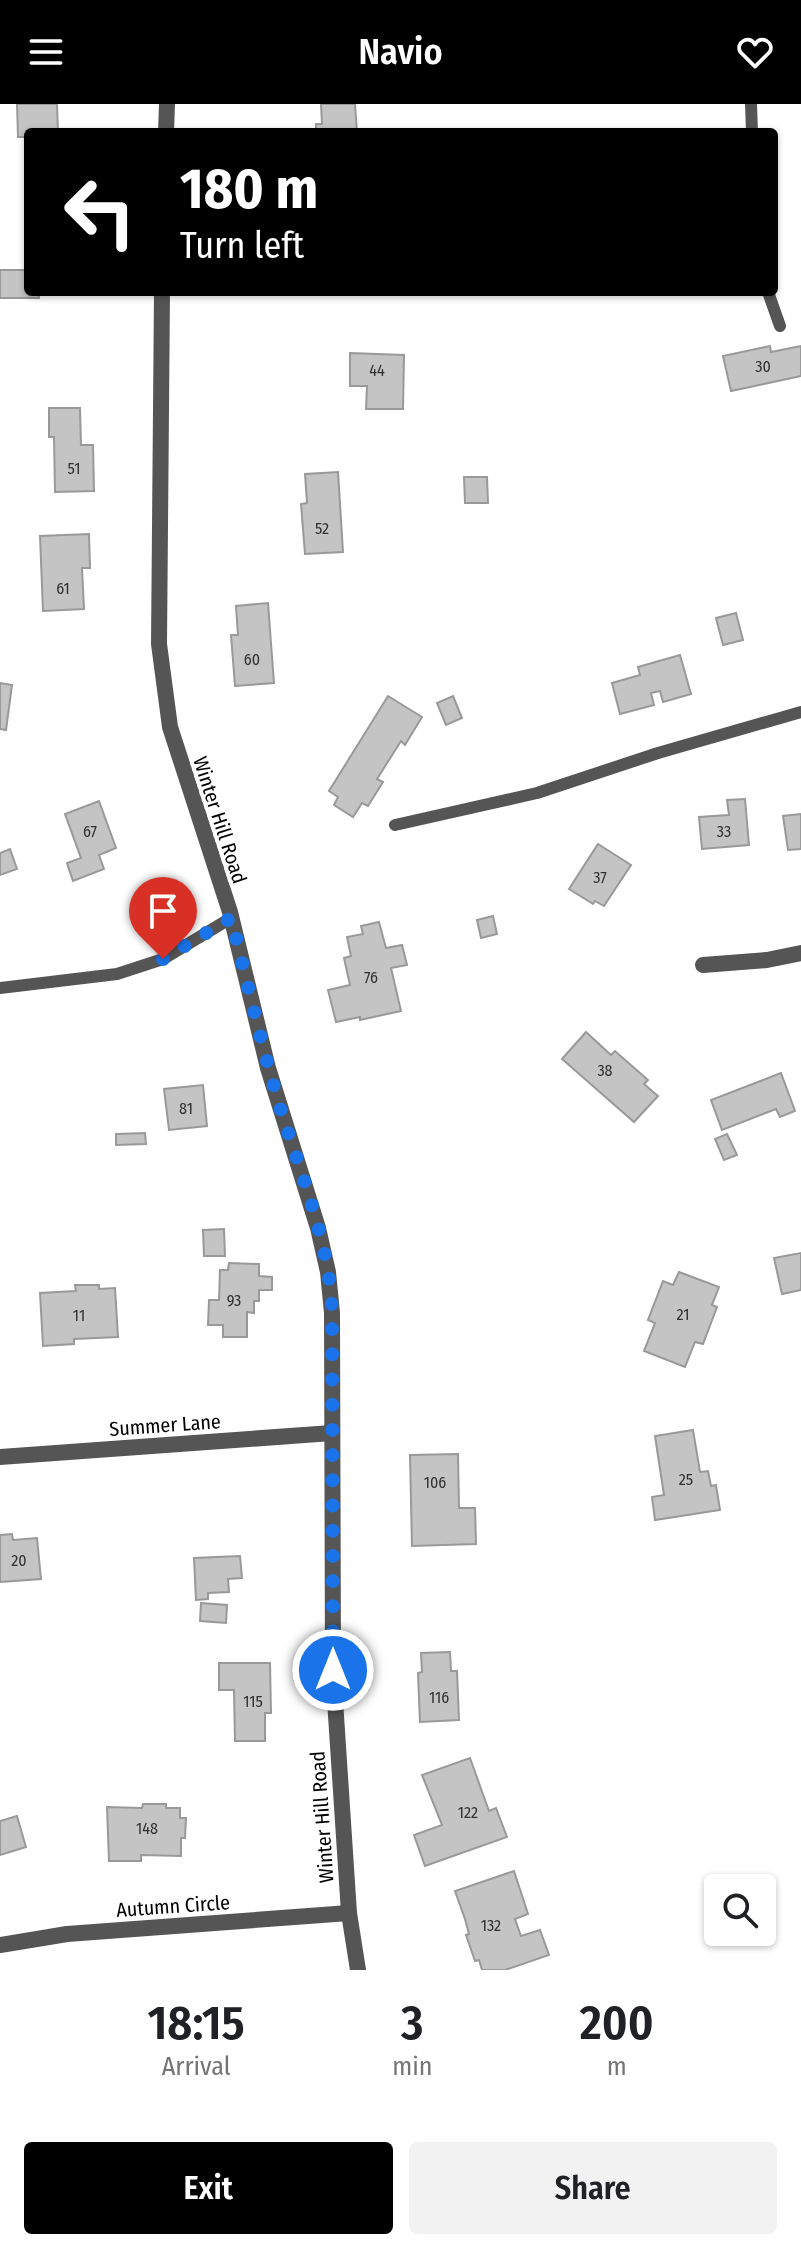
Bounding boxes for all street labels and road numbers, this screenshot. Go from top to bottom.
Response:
street label: Winter Hill Road [188,753,252,887]
street label: Summer Lane [108,1409,222,1441]
street label: Winter Hill Road [305,1750,339,1884]
street label: Autumn Circle [115,1890,231,1922]

